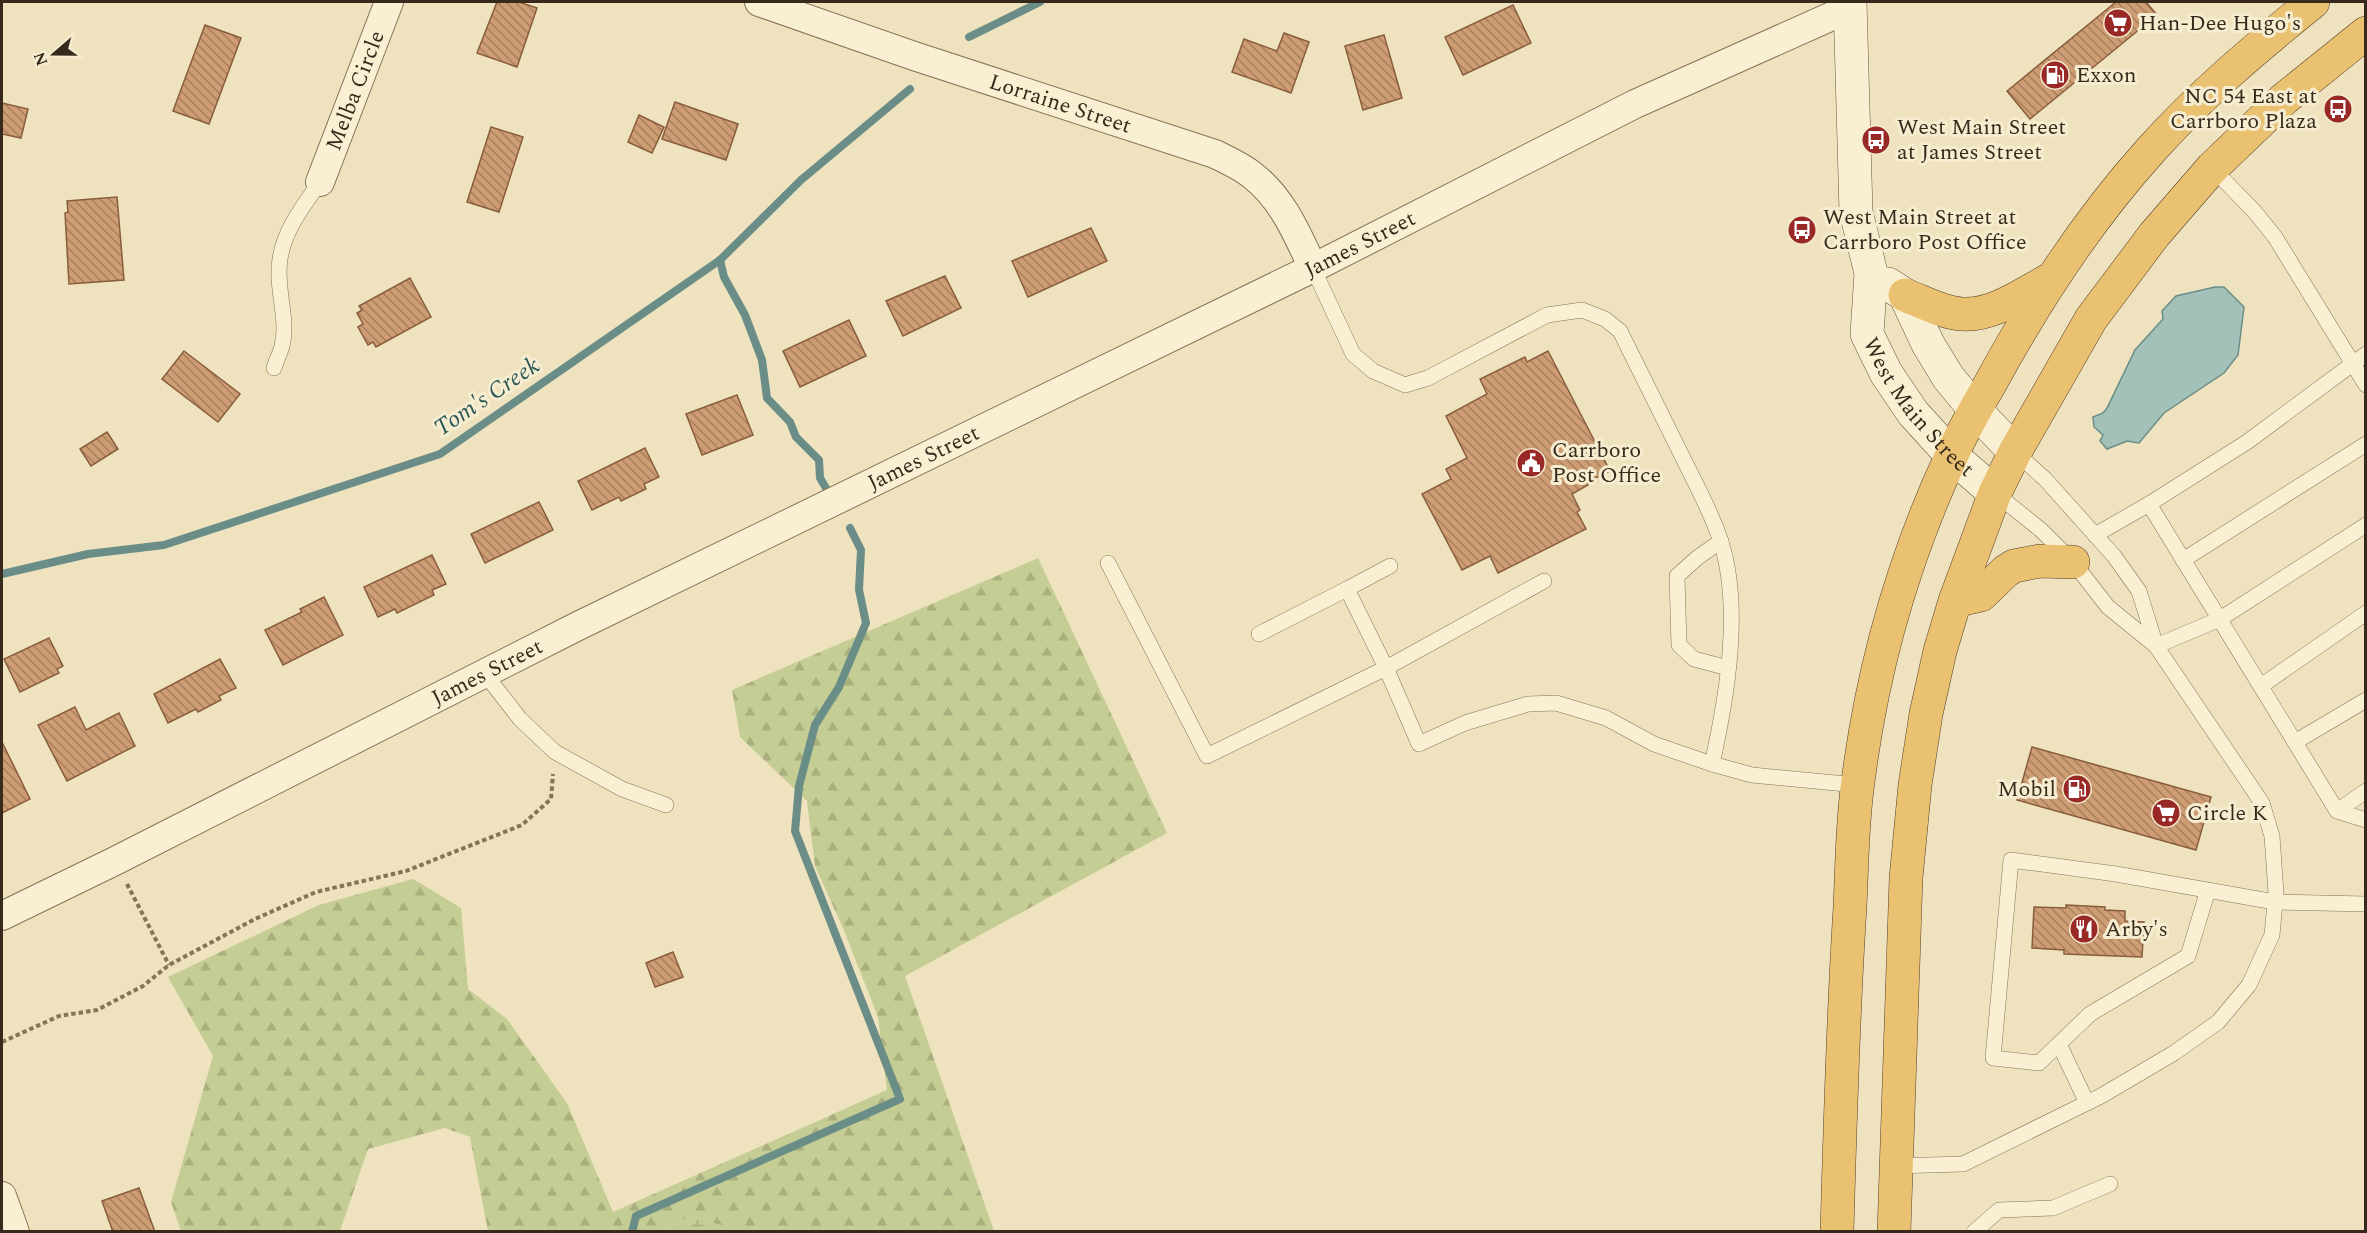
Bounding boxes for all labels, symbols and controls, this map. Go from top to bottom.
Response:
supermarket icon: Han-Dee Hugo's [2102,7,2134,39]
place label: Han-Dee Hugo's [2139,7,2301,40]
north arrow [24,24,84,84]
street label: Melba Circle [317,26,393,155]
text: N [27,49,54,69]
fuel station icon: Exxon [2039,59,2071,91]
place label: Exxon [2076,59,2137,92]
street label: Lorraine Street [985,65,1136,142]
place label: NC 54 East at Carrboro Plaza [2170,80,2317,138]
bus stop icon: NC 54 East at Carrboro Plaza [2322,93,2354,125]
place label: West Main Street at James Street [1897,111,2066,169]
bus stop icon: West Main Street at James Street [1860,124,1892,156]
place label: West Main Street at Carrboro Post Office [1823,201,2027,259]
street label: James Street [1299,202,1421,286]
bus stop icon: West Main Street at Carrboro Post Office [1786,214,1818,246]
street label: West Main Street [1854,332,1982,485]
water label: Tom's Creek [427,348,547,446]
street label: James Street [862,416,985,499]
place label: Carrboro Post Office [1552,434,1661,492]
public building icon: Carrboro Post Office [1515,447,1547,479]
street label: James Street [426,630,549,714]
place label: Mobil [1997,773,2056,806]
fuel station icon: Mobil [2061,773,2093,805]
supermarket icon: Circle K [2150,797,2182,829]
place label: Circle K [2187,797,2268,830]
restaurant icon: Arby's [2068,913,2100,945]
place label: Arby's [2105,913,2168,946]

